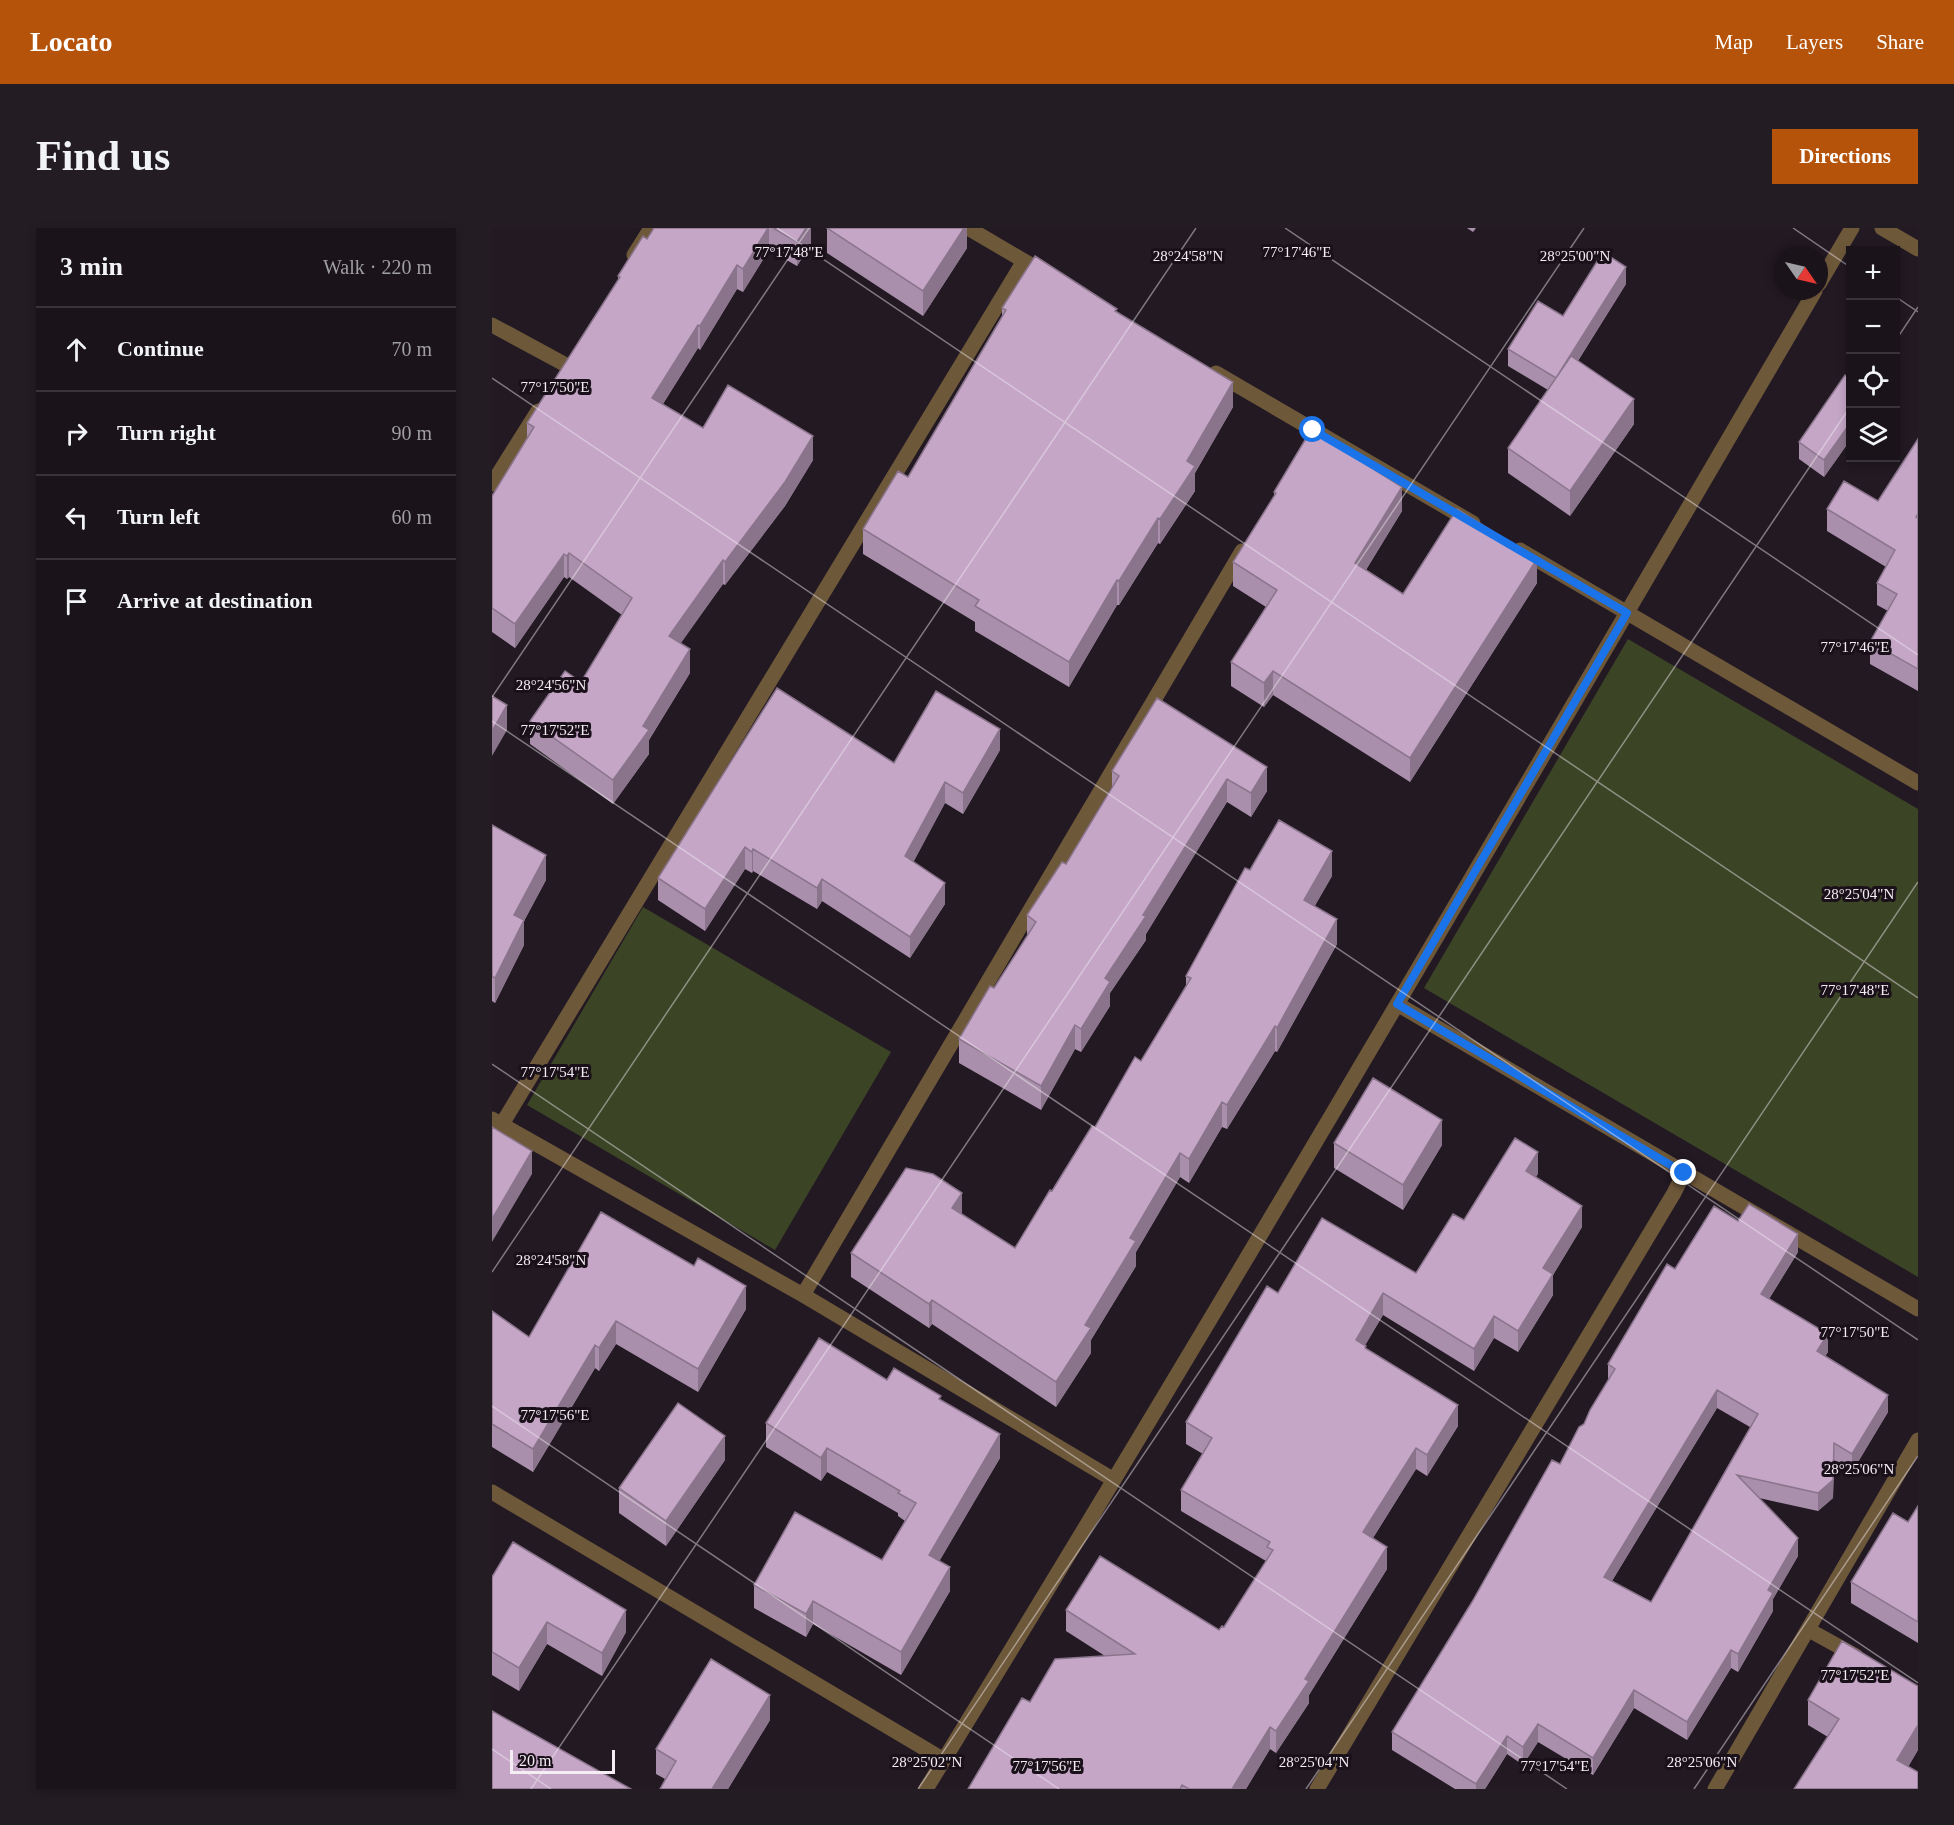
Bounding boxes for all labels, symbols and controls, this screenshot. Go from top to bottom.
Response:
text: Locato [30,26,112,57]
text: Map [1715,30,1753,54]
text: Layers [1786,30,1843,54]
text: Share [1876,30,1924,54]
button: Directions [1772,129,1918,184]
text: Find us [36,133,170,179]
text: 77°17'48"E [755,244,824,260]
text: 77°17'46"E [1263,244,1332,260]
north arrow [1774,246,1828,300]
map controls [1846,246,1900,462]
button: + [1846,246,1900,300]
text: 28°24'58"N [1153,248,1223,264]
text: 28°25'00"N [1540,248,1610,264]
text: 3 min [60,252,123,281]
text: Walk · 220 m [323,256,432,278]
button: − [1846,300,1900,354]
icon: ahead [60,333,93,366]
text: Continue [117,336,204,361]
text: 70 m [391,338,432,360]
button: locate [1846,354,1900,408]
text: 77°17'50"E [521,379,590,395]
button: layers [1846,408,1900,462]
route start [1299,416,1325,442]
icon: right [60,417,93,450]
text: Turn right [117,420,216,445]
text: 90 m [391,422,432,444]
icon: left [60,501,93,534]
text: Turn left [117,504,200,529]
text: 60 m [391,506,432,528]
icon: arrive [60,585,93,618]
text: Arrive at destination [117,588,313,613]
text: 77°17'46"E [1821,639,1890,655]
text: 28°24'56"N [516,677,586,693]
text: 77°17'52"E [521,722,590,738]
text: 28°25'04"N [1824,886,1894,902]
text: 77°17'48"E [1821,982,1890,998]
text: 77°17'54"E [521,1064,590,1080]
route end [1670,1159,1696,1185]
text: 28°24'58"N [516,1252,586,1268]
text: 77°17'50"E [1821,1324,1890,1340]
text: 77°17'56"E [521,1407,590,1423]
text: 28°25'06"N [1824,1461,1894,1477]
text: 77°17'52"E [1821,1667,1890,1683]
scale bar [510,1747,615,1774]
text: 20 m [519,1752,551,1769]
text: 28°25'02"N [892,1754,962,1770]
text: 28°25'04"N [1279,1754,1349,1770]
text: 28°25'06"N [1667,1754,1737,1770]
text: 77°17'56"E [1013,1758,1082,1774]
text: 77°17'54"E [1521,1758,1590,1774]

